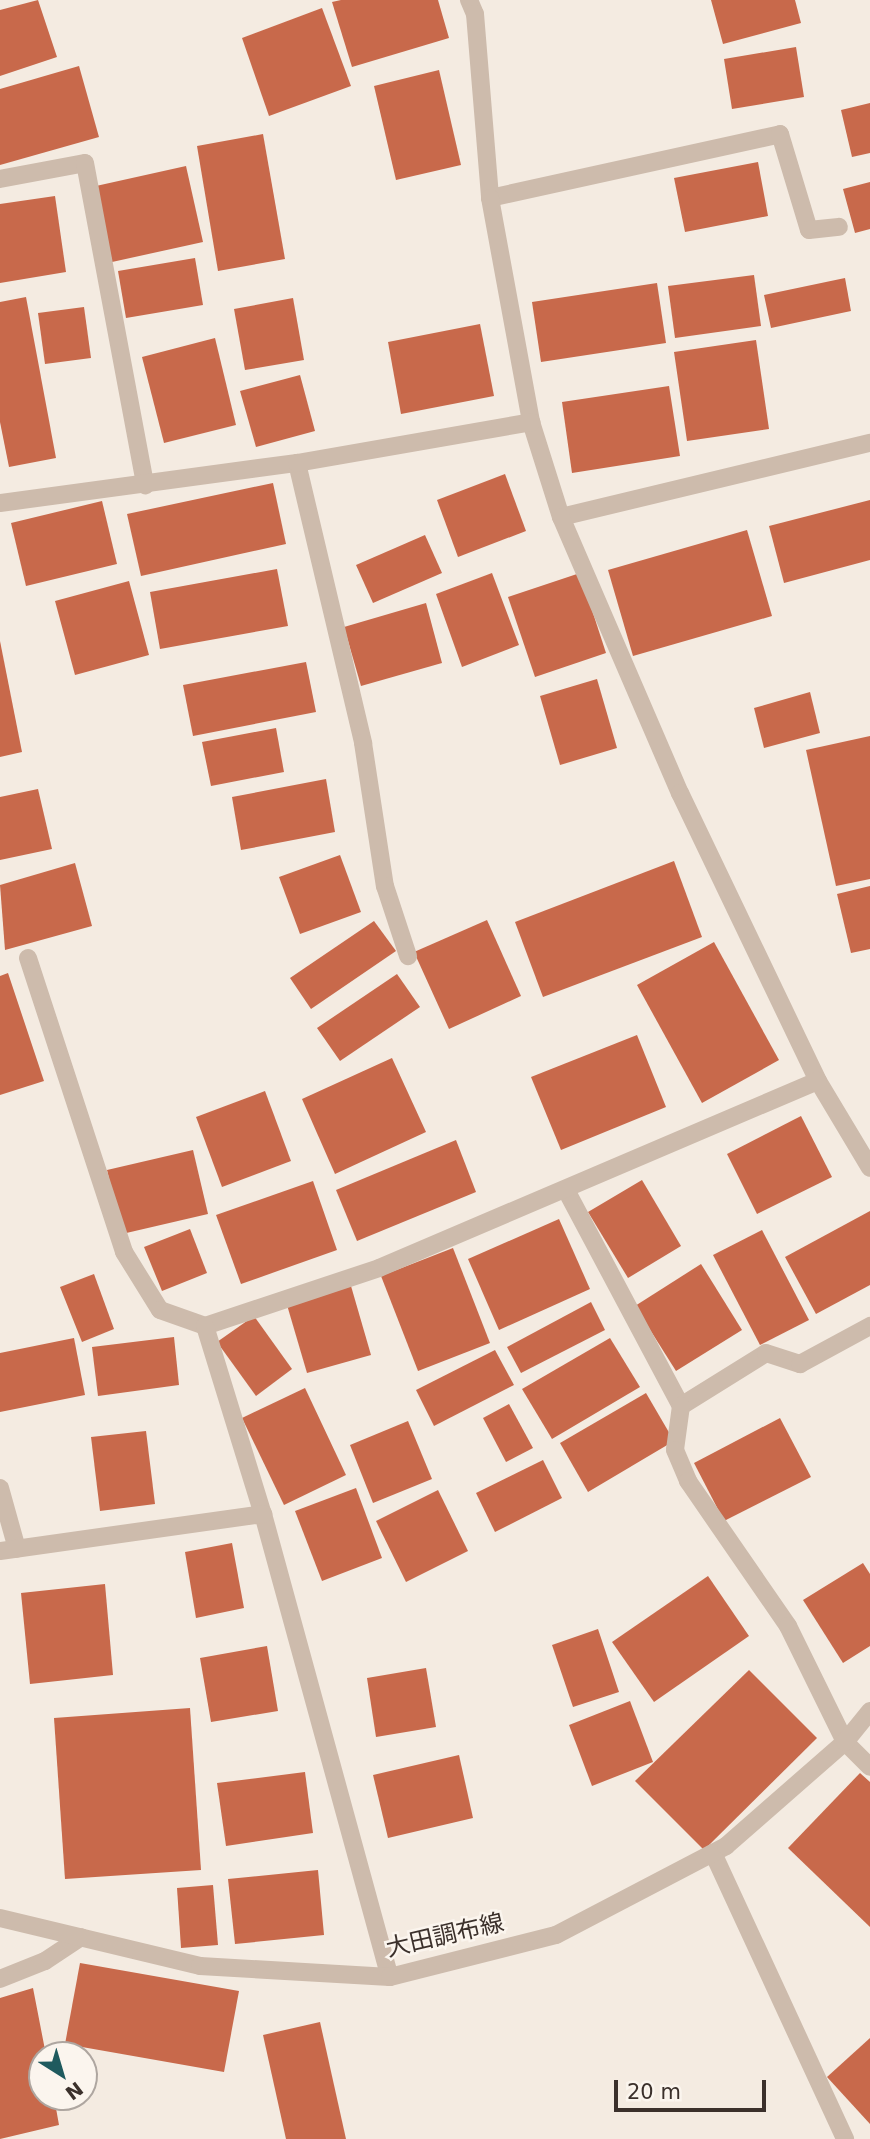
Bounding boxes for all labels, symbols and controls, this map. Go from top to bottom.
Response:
street label: 大田調布線 [383,1908,507,1964]
north arrow [28,2041,98,2111]
scale bar [618,2066,770,2110]
text: N [61,2078,87,2105]
text: 20 m [627,2080,681,2104]

